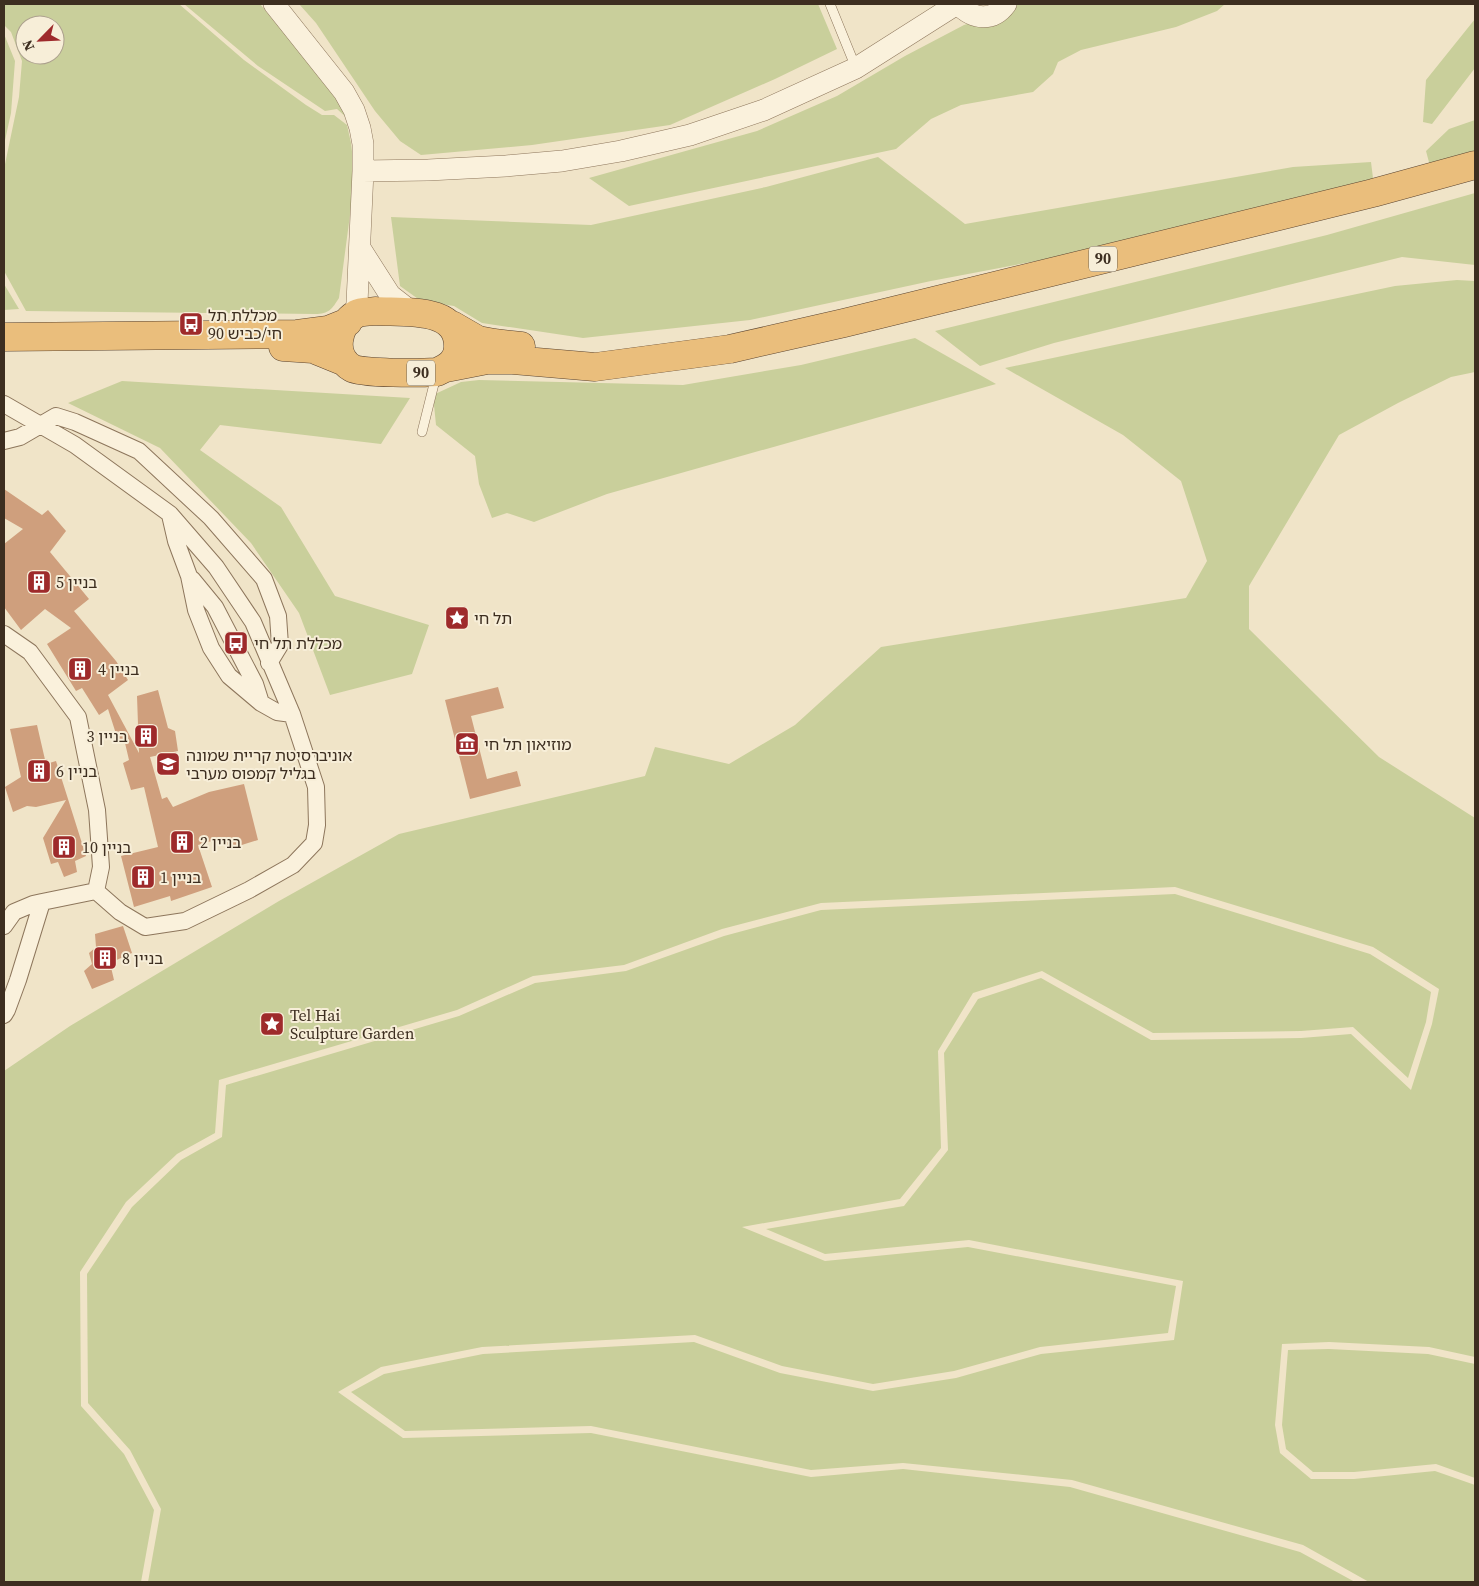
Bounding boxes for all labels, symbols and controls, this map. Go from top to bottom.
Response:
north arrow [15,15,65,65]
text: N [17,37,39,54]
road number: 90 [1089,246,1117,272]
place label: מכללת תל חי/כביש 90 [208,304,282,344]
bus stop icon: מכללת תל חי/כביש 90 [178,311,204,337]
road number: 90 [407,360,435,386]
building icon: בניין 5 [26,569,52,595]
place label: בניין 5 [56,571,97,593]
place icon: תל חי [444,605,470,631]
place label: תל חי [474,607,512,629]
bus stop icon: מכללת תל חי [223,630,249,656]
place label: מכללת תל חי [254,632,342,654]
building icon: בניין 4 [67,656,93,682]
place label: בניין 4 [98,658,139,680]
building icon: בניין 3 [133,723,159,749]
place label: בניין 3 [87,725,128,747]
museum icon: מוזיאון תל חי [454,731,480,757]
place label: מוזיאון תל חי [484,733,572,755]
place label: אוניברסיטת קריית שמונה בגליל קמפוס מערבי [186,744,352,784]
school or university icon: אוניברסיטת קריית שמונה בגליל קמפוס מערבי [155,751,181,777]
building icon: בניין 6 [26,758,52,784]
place label: בניין 6 [56,760,97,782]
building icon: בניין 2 [169,829,195,855]
place label: בניין 2 [200,831,241,853]
building icon: בניין 10 [51,834,77,860]
place label: בניין 10 [82,836,131,858]
building icon: בניין 1 [130,864,156,890]
place label: בניין 1 [160,866,201,888]
building icon: בניין 8 [92,945,118,971]
place label: בניין 8 [122,947,163,969]
place label: Tel Hai Sculpture Garden [290,1004,415,1044]
place icon: Tel Hai Sculpture Garden [259,1011,285,1037]

